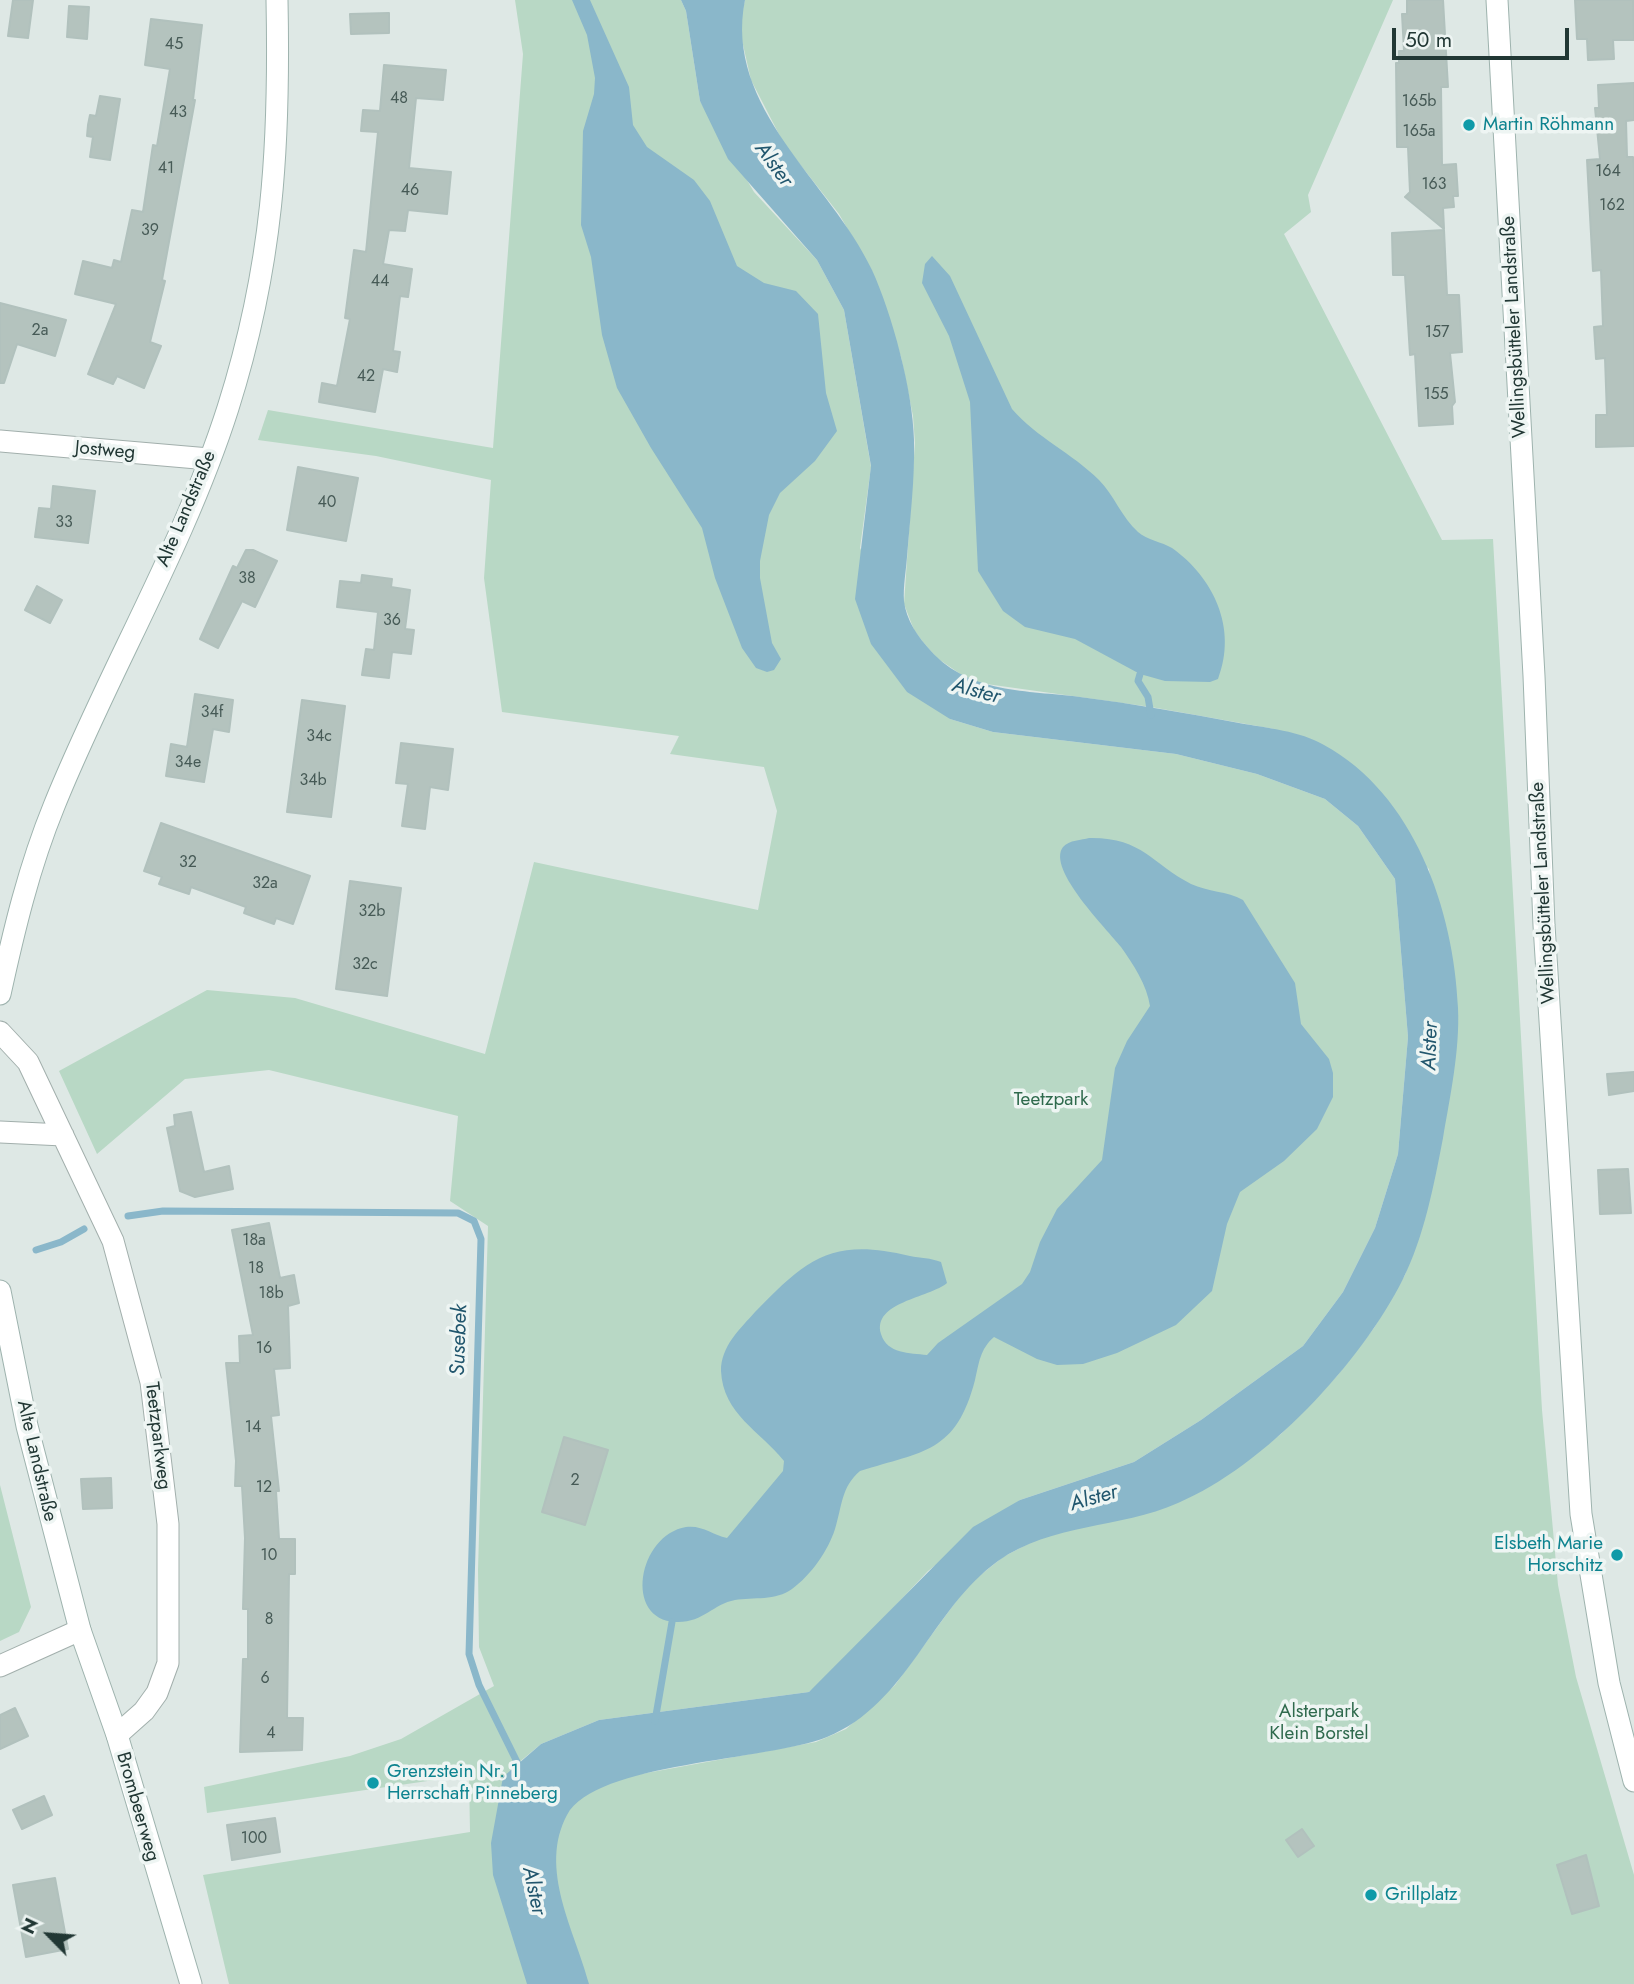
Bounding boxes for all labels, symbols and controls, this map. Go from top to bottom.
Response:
scale bar [1396,14,1573,58]
text: 50 m [1405,25,1452,55]
house number: 45 [165,35,183,55]
house number: 48 [390,89,408,109]
house number: 165b [1402,92,1436,112]
house number: 43 [169,103,187,123]
place label: Martin Röhmann [1483,114,1614,136]
marker: Martin Röhmann [1461,117,1477,133]
house number: 165a [1402,122,1436,142]
water label: Alster [748,138,798,192]
house number: 41 [158,159,174,179]
house number: 164 [1595,162,1621,182]
house number: 163 [1421,175,1447,195]
house number: 46 [401,181,419,201]
house number: 162 [1599,196,1625,216]
street label: Wellingsbütteler Landstraße [1498,215,1532,439]
house number: 39 [141,221,159,241]
house number: 44 [371,272,389,292]
house number: 2a [32,321,48,341]
house number: 157 [1425,323,1449,343]
house number: 42 [357,367,375,387]
house number: 155 [1423,385,1449,405]
street label: Jostweg [74,437,136,465]
street label: Alte Landstraße [152,448,222,570]
house number: 40 [318,493,336,513]
house number: 33 [55,513,73,533]
house number: 38 [238,569,256,589]
house number: 36 [383,611,401,631]
water label: Alster [949,674,1003,710]
house number: 34f [201,703,223,723]
house number: 34c [306,727,332,747]
house number: 34e [175,753,201,773]
house number: 34b [299,771,327,791]
street label: Wellingsbütteler Landstraße [1527,781,1561,1005]
house number: 32 [179,853,197,873]
house number: 32a [252,874,278,894]
house number: 32b [359,902,385,922]
house number: 32c [352,955,378,975]
water label: Alster [1418,1021,1444,1071]
park label: Teetzpark [1014,1089,1088,1111]
house number: 18a [242,1231,266,1251]
house number: 18 [248,1259,264,1279]
house number: 18b [258,1284,284,1304]
water label: Susebek [446,1304,474,1376]
house number: 16 [256,1339,272,1359]
street label: Teetzparkweg [139,1381,175,1491]
street label: Alte Landstraße [11,1398,61,1524]
house number: 14 [245,1418,261,1438]
house number: 2 [570,1471,580,1491]
house number: 12 [256,1478,272,1498]
water label: Alster [1067,1480,1121,1518]
place label: Elsbeth Marie Horschitz [1494,1533,1603,1577]
house number: 10 [261,1546,277,1566]
marker: Elsbeth Marie Horschitz [1609,1547,1625,1563]
house number: 8 [265,1610,273,1630]
house number: 6 [260,1669,270,1689]
park label: Alsterpark Klein Borstel [1269,1701,1369,1745]
house number: 4 [266,1724,276,1744]
street label: Brombeerweg [111,1750,163,1864]
place label: Grenzstein Nr. 1 Herrschaft Pinneberg [387,1761,558,1805]
marker: Grenzstein Nr. 1 Herrschaft Pinneberg [365,1775,381,1791]
house number: 100 [241,1829,267,1849]
water label: Alster [516,1865,550,1917]
place label: Grillplatz [1385,1884,1458,1906]
marker: Grillplatz [1363,1887,1379,1903]
north arrow [14,1900,84,1970]
text: N [14,1913,45,1938]

